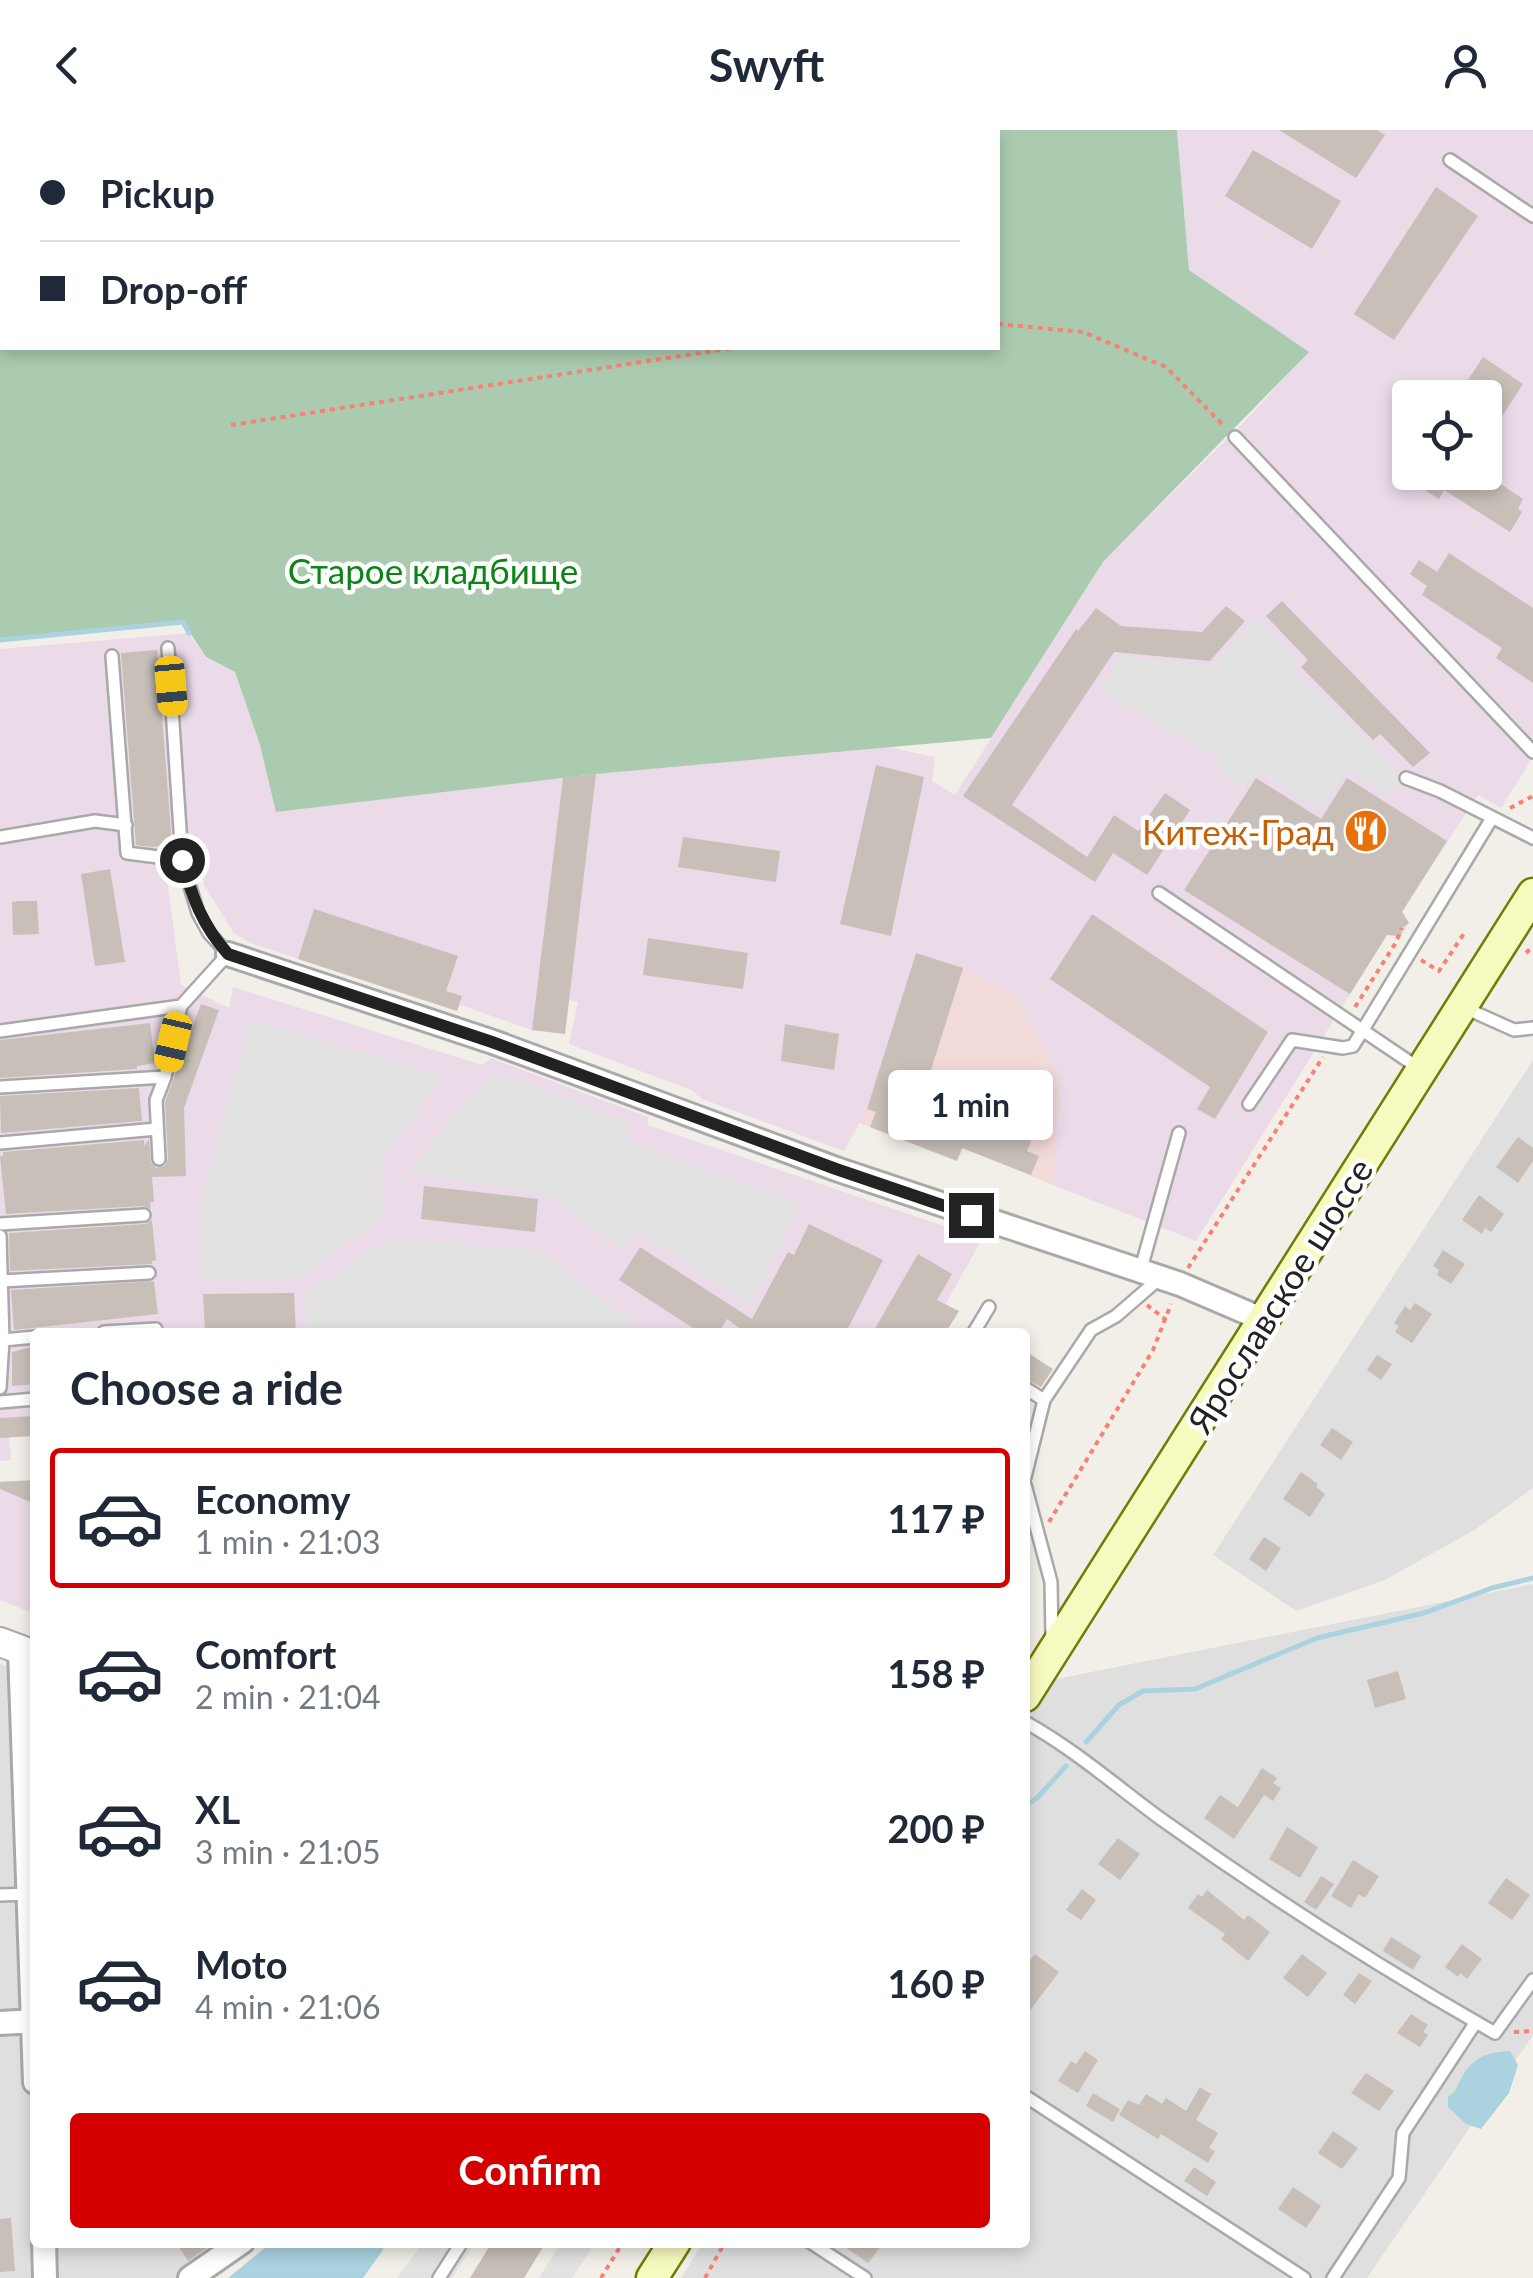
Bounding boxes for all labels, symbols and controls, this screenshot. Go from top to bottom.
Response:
icon: back [40,38,95,93]
text: Swyft [709,38,824,92]
icon: person [1438,38,1493,93]
text: Pickup [100,170,215,216]
text: Drop-off [100,266,247,312]
map controls [1392,380,1502,490]
button: locate [1392,380,1502,490]
park label: Старое кладбище [288,549,578,591]
car [153,655,189,717]
restaurant icon: Китеж-Град [1343,808,1389,854]
place label: Китеж-Град [1142,810,1334,852]
route start [160,838,205,883]
car [152,1009,194,1075]
callout: 1 min [888,1070,1054,1140]
text: 1 min [931,1085,1010,1124]
street label: Ярославское шоссе [1177,1150,1380,1441]
route end [949,1193,994,1238]
text: Choose a ride [70,1361,343,1415]
icon: car [75,1473,165,1563]
text: Economy [195,1476,350,1522]
text: 117 ₽ [888,1495,985,1541]
text: 1 min · 21:03 [195,1522,381,1561]
icon: car [75,1628,165,1718]
text: Comfort [195,1631,336,1677]
text: 158 ₽ [888,1650,985,1696]
text: 2 min · 21:04 [195,1677,381,1716]
icon: car [75,1783,165,1873]
text: XL [195,1786,240,1832]
text: 200 ₽ [888,1805,985,1851]
text: 3 min · 21:05 [195,1832,381,1871]
icon: car [75,1938,165,2028]
text: Moto [195,1941,288,1987]
text: 160 ₽ [888,1960,985,2006]
text: 4 min · 21:06 [195,1987,381,2026]
button: Confirm [70,2113,990,2228]

